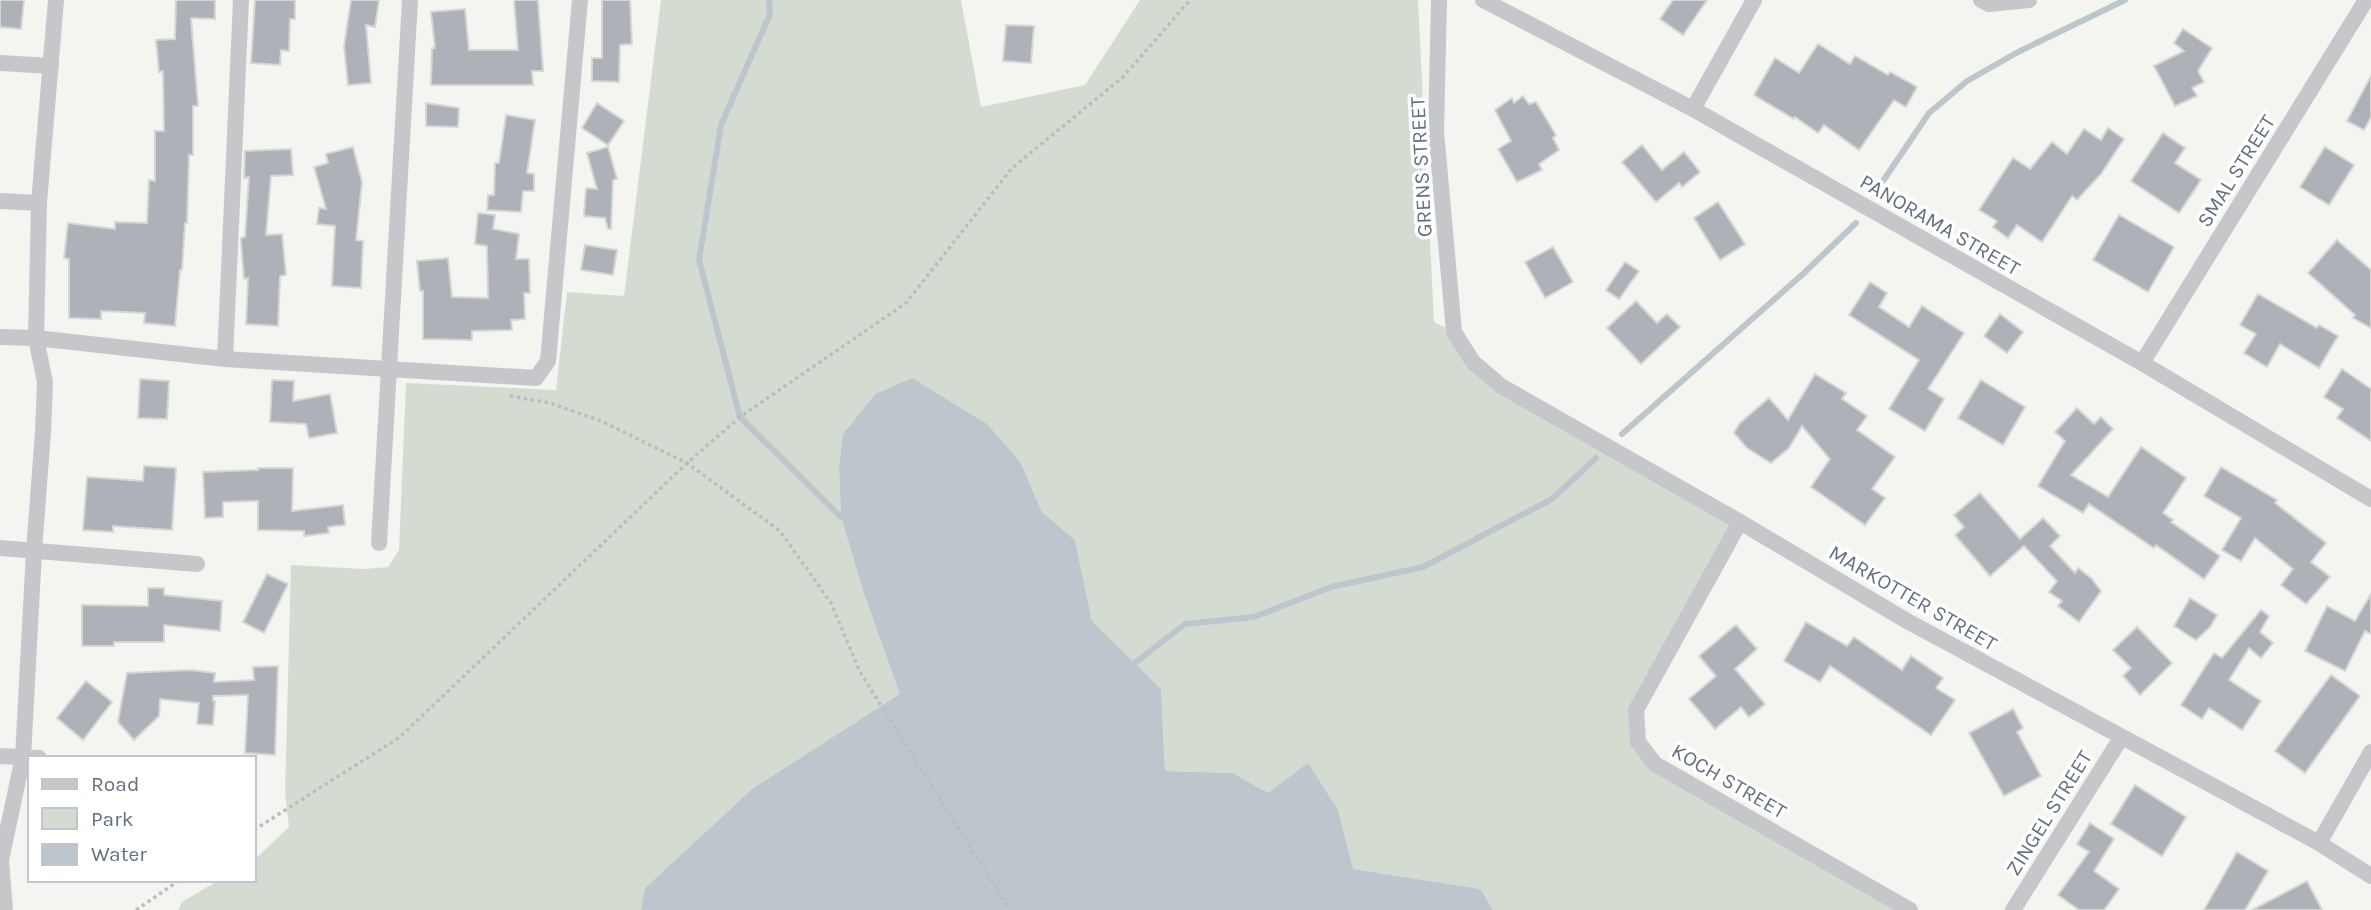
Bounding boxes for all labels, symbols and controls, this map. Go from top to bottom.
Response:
street label: GRENS STREET [1405,96,1437,238]
street label: SMAL STREET [2192,110,2280,231]
street label: PANORAMA STREET [1856,169,2025,281]
street label: MARKOTTER STREET [1825,540,2002,656]
street label: KOCH STREET [1667,739,1791,824]
street label: ZINGEL STREET [2001,746,2097,880]
legend [28,756,256,882]
text: Road [91,772,139,796]
text: Park [91,807,134,831]
text: Water [91,842,147,866]

